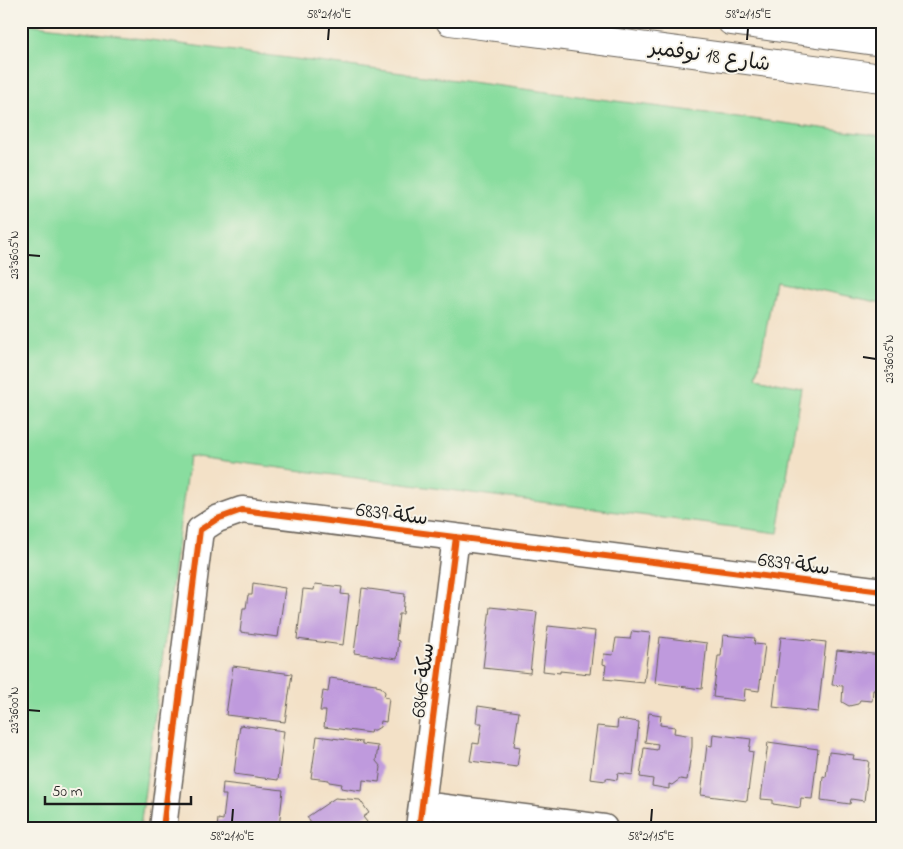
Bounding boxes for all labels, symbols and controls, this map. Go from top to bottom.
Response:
text: 58°21'10"E [307,6,351,24]
text: 58°21'15"E [725,6,771,24]
street label: شارع 18 نوفمبر [645,33,772,80]
text: 23°36'05"N [6,231,24,279]
text: 23°36'05"N [881,335,899,383]
street label: سكة 6839 [354,496,430,534]
street label: سكة 6839 [756,546,832,584]
street label: سكة 6846 [405,641,443,719]
text: 23°36'00"N [6,687,24,733]
scale bar [45,774,191,806]
text: 50 m [52,781,83,803]
text: 58°21'10"E [210,828,254,846]
text: 58°21'15"E [628,828,674,846]

